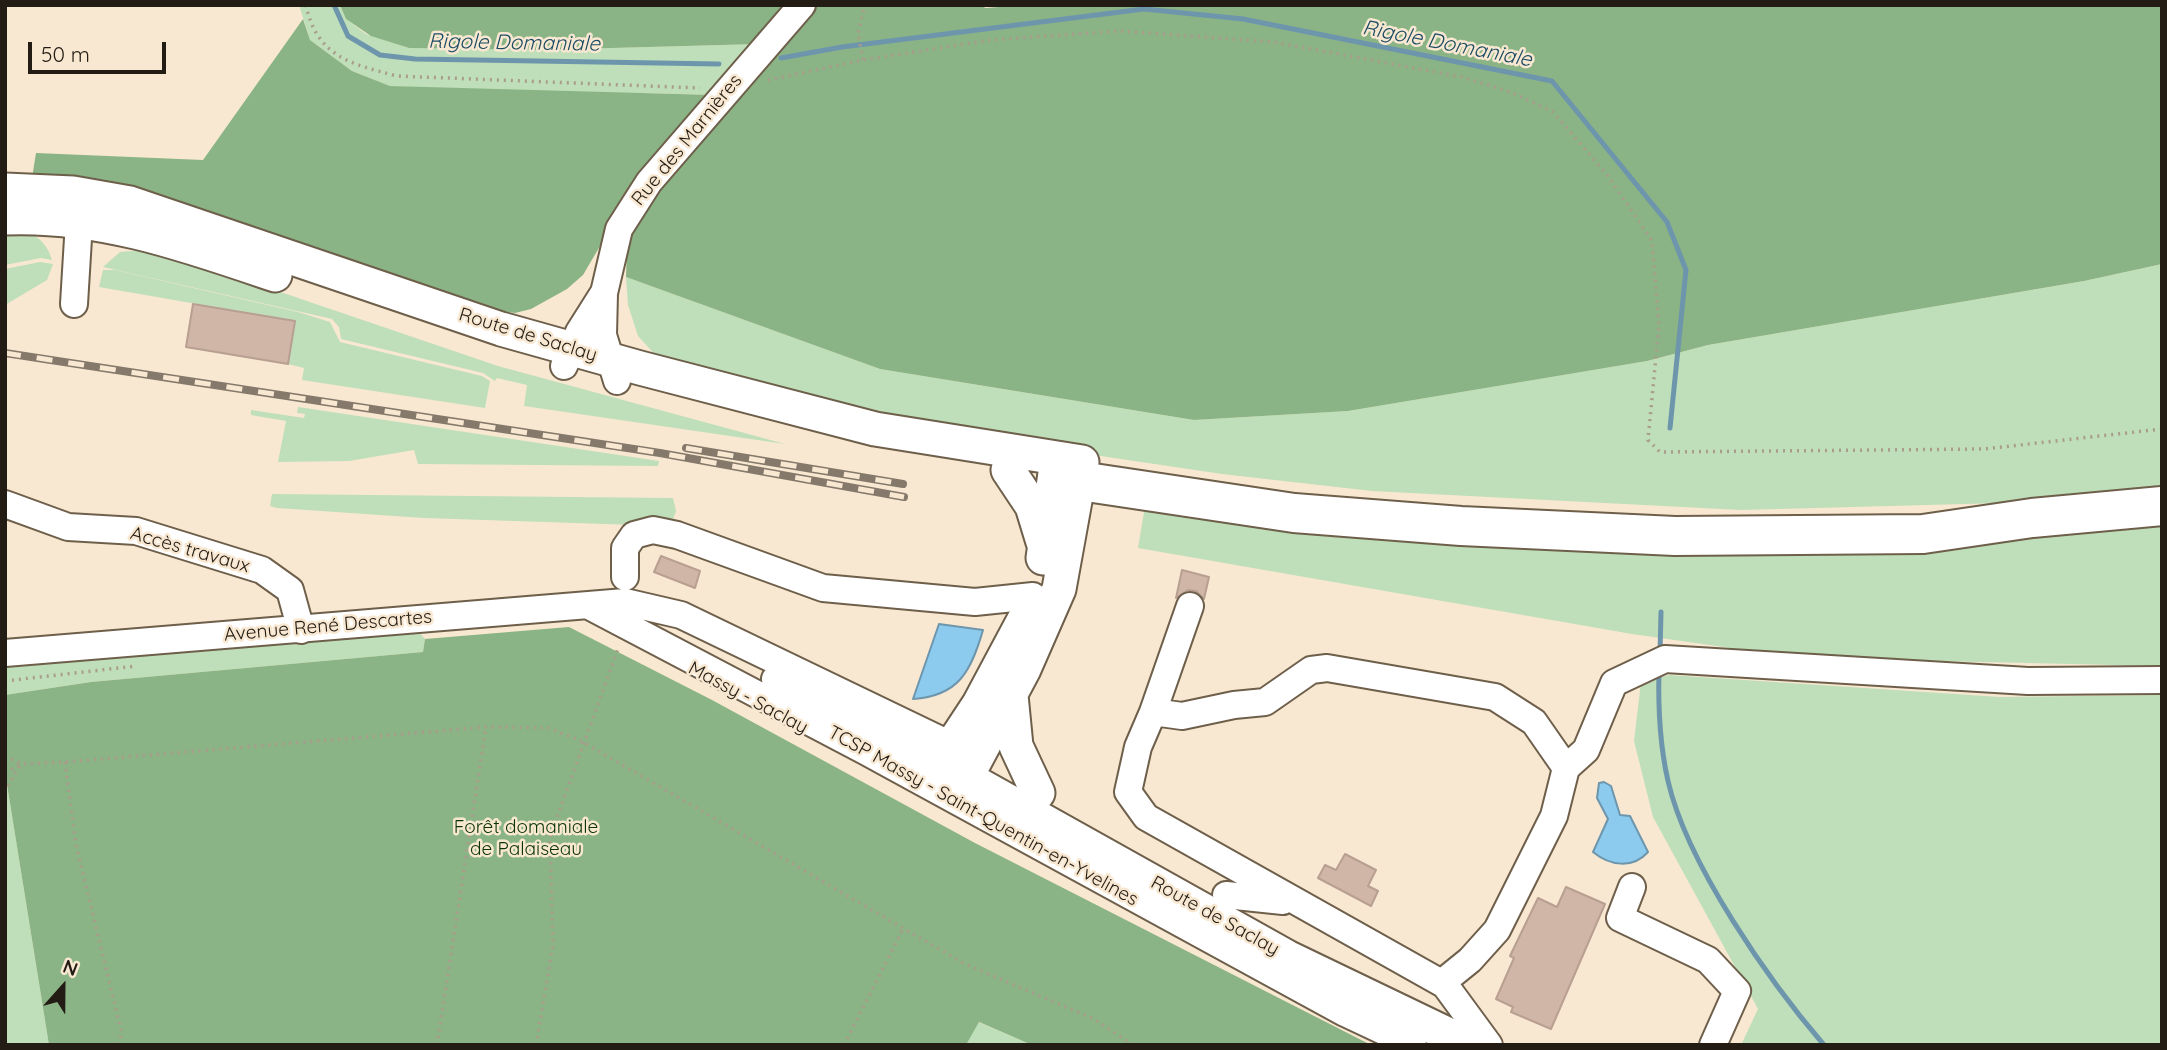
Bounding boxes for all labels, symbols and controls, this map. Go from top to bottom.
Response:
water label: Rigole Domaniale [1360,15,1534,73]
scale bar [32,28,170,72]
water label: Rigole Domaniale [428,29,600,57]
text: 50 m [41,41,90,67]
street label: Rue des Marnières [627,70,747,210]
street label: Route de Saclay [456,303,600,367]
street label: Accès travaux [128,522,252,578]
street label: Avenue René Descartes [223,606,433,646]
street label: Massy - Saclay [684,657,812,739]
street label: TCSP Massy - Saint-Quentin-en-Yvelines [824,721,1142,911]
park label: Forêt domaniale de Palaiseau [454,816,598,860]
street label: Route de Saclay [1147,871,1283,961]
north arrow [28,952,98,1022]
text: N [60,954,81,981]

